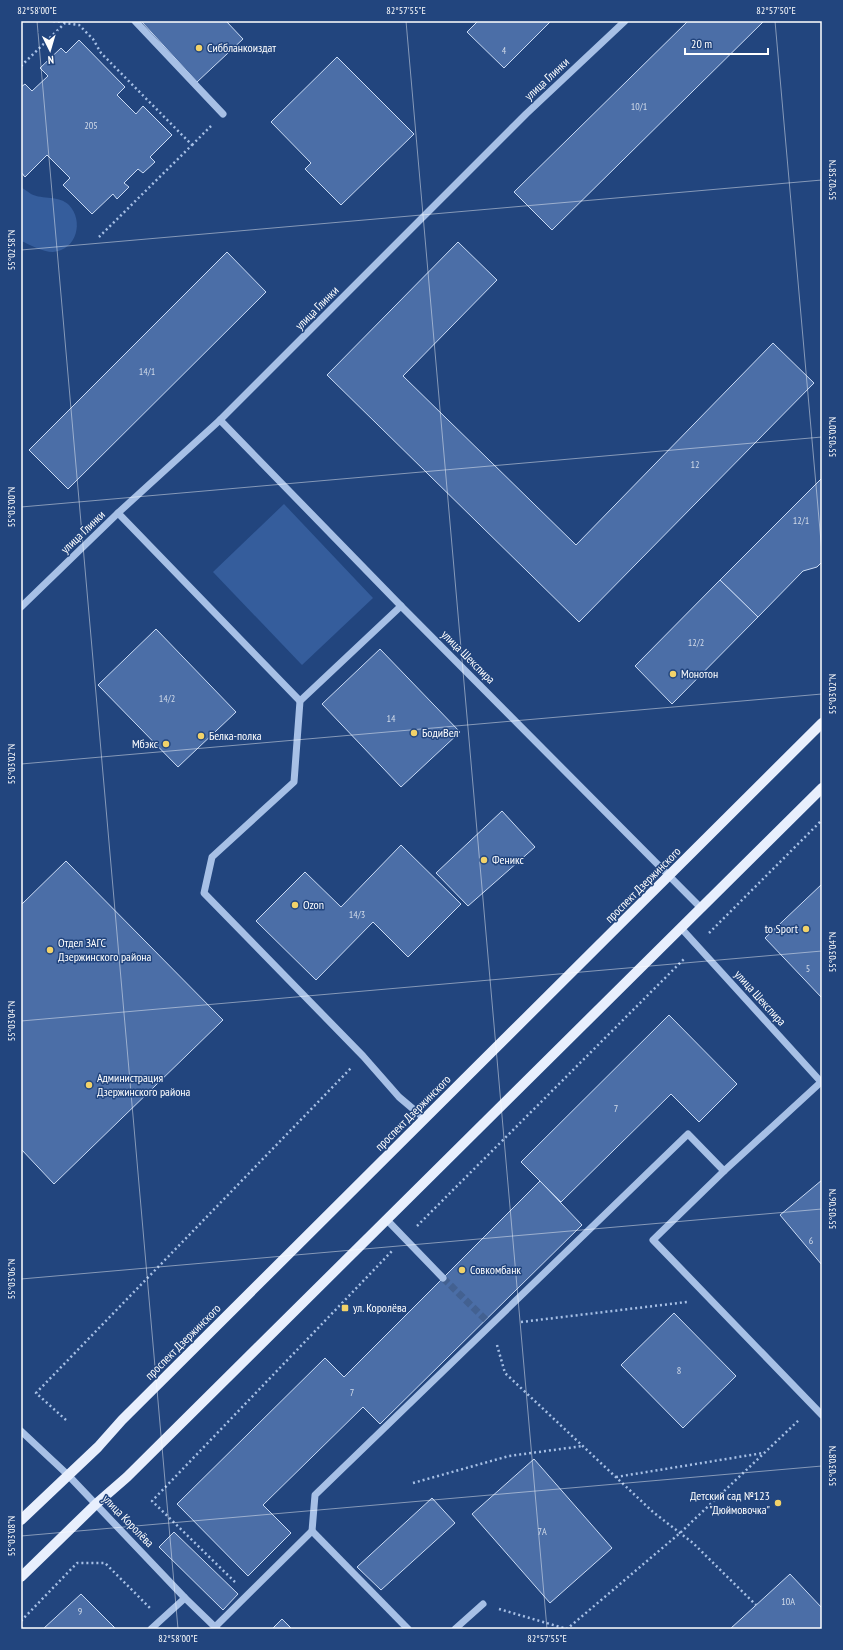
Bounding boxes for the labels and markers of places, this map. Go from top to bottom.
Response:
place label: Сиббланкоиздат [207,40,276,55]
marker: Сиббланкоиздат [194,43,204,53]
place label: Монотон [681,666,718,681]
marker: Монотон [668,669,678,679]
place label: БодиВел [422,725,458,740]
place label: Белка-полка [209,728,262,743]
marker: БодиВел [409,728,419,738]
marker: Белка-полка [196,731,206,741]
place label: Мбэкс [132,736,159,751]
marker: Мбэкс [161,739,171,749]
place label: Феникс [492,852,525,867]
marker: Феникс [479,855,489,865]
place label: Ozon [303,897,324,912]
marker: Ozon [290,900,300,910]
place label: to Sport [765,921,799,936]
marker: to Sport [801,924,811,934]
place label: Отдел ЗАГС Дзержинского района [58,935,152,964]
marker: Отдел ЗАГС Дзержинского района [45,945,55,955]
place label: Администрация Дзержинского района [97,1070,191,1099]
marker: Администрация Дзержинского района [84,1080,94,1090]
place label: Совкомбанк [470,1262,521,1277]
marker: Совкомбанк [457,1265,467,1275]
place label: ул. Королёва [353,1300,407,1315]
marker: ул. Королёва [340,1303,350,1313]
place label: Детский сад №123 "Дюймовочка" [690,1488,770,1517]
marker: Детский сад №123 "Дюймовочка" [773,1498,783,1508]

